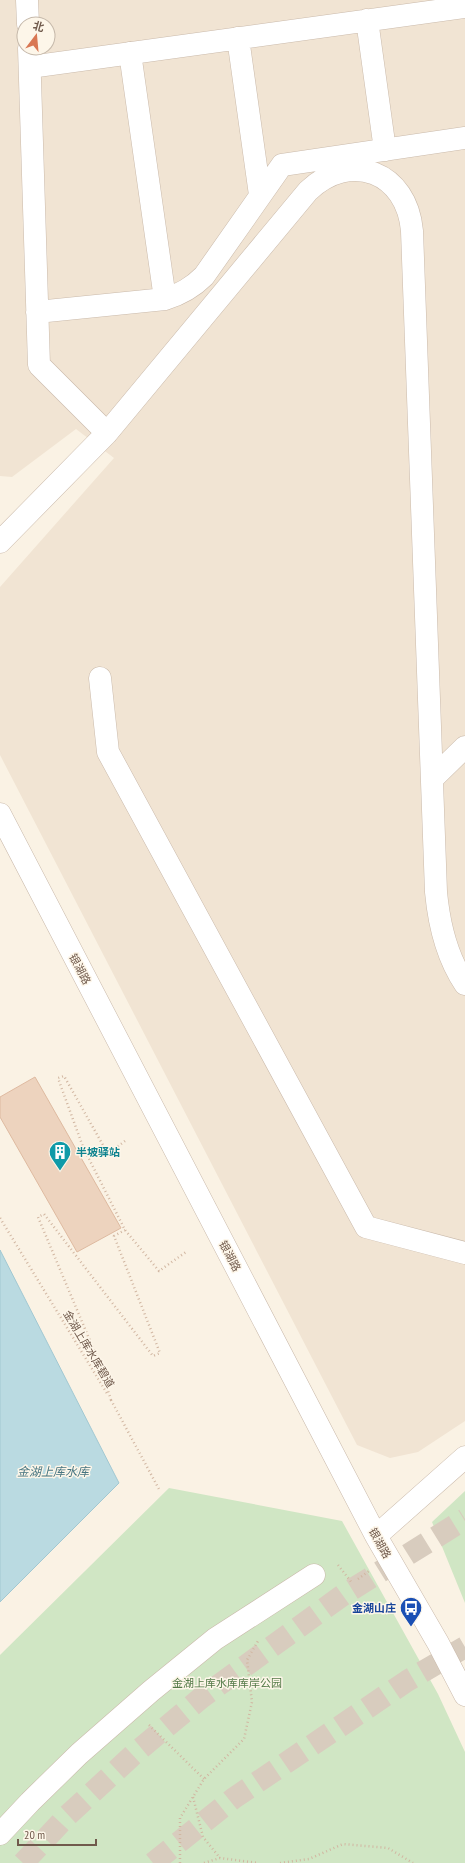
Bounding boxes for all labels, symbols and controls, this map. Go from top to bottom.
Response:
north arrow [16,16,56,56]
text: 北 [32,18,46,35]
street label: 银湖路 [66,951,94,987]
building icon: 半坡驿站 [47,1139,73,1172]
place label: 半坡驿站 [76,1145,120,1159]
street label: 银湖路 [216,1238,244,1274]
street label: 金湖上库水库碧道 [60,1308,118,1390]
water label: 金湖上库水库 [17,1464,91,1479]
street label: 银湖路 [366,1525,394,1561]
bus stop icon: 金湖山庄 [398,1595,424,1628]
place label: 金湖山庄 [352,1601,396,1615]
park label: 金湖上库水库库岸公园 [172,1676,282,1690]
scale bar [18,1821,96,1847]
text: 20 m [24,1827,45,1842]

